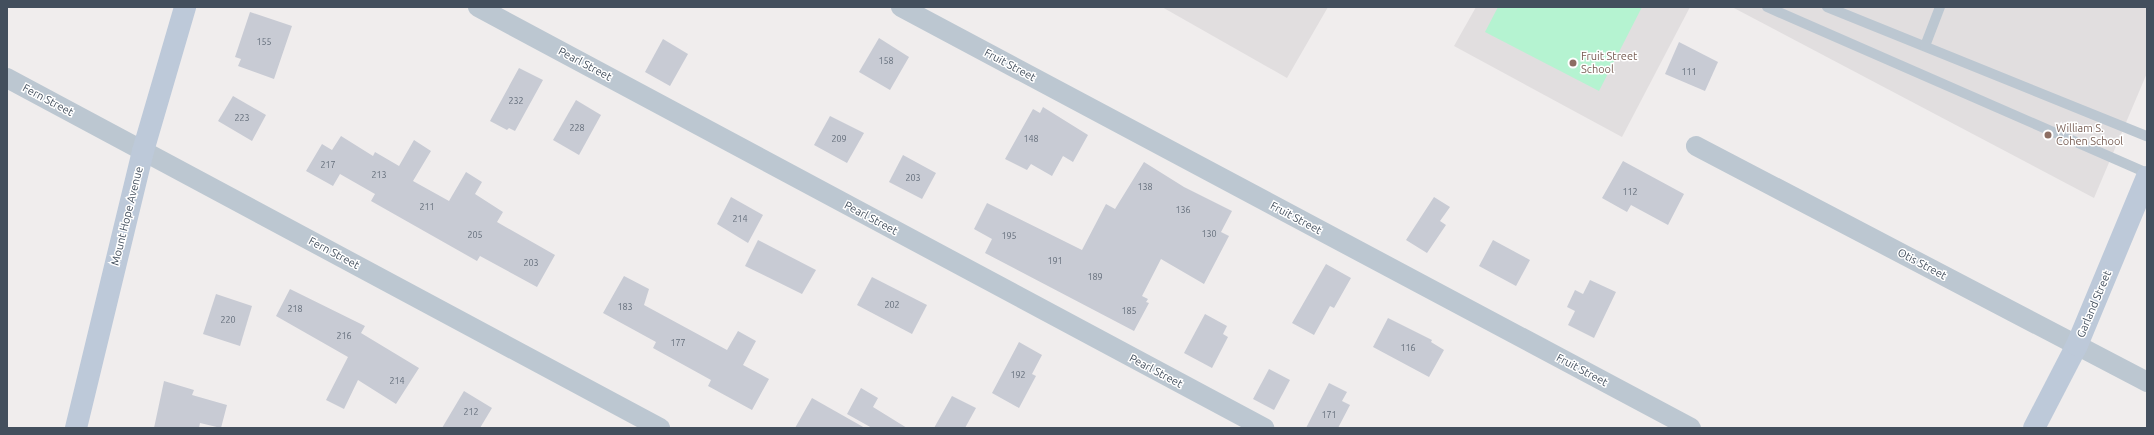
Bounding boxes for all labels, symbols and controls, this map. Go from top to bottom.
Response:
house number: 155 [256,37,272,47]
street label: Pearl Street [556,44,614,84]
street label: Fruit Street [982,46,1038,84]
place label: Fruit Street School [1581,50,1637,76]
house number: 158 [878,56,894,66]
marker: Fruit Street School [1568,58,1578,68]
house number: 111 [1681,67,1697,77]
street label: Fern Street [20,81,76,119]
house number: 232 [508,96,524,106]
house number: 223 [234,113,250,123]
place label: William S. Cohen School [2056,122,2123,148]
house number: 228 [569,123,585,133]
marker: William S. Cohen School [2043,130,2053,140]
house number: 209 [831,134,847,144]
house number: 148 [1023,134,1039,144]
house number: 217 [320,160,336,170]
street label: Mount Hope Avenue [108,165,146,267]
house number: 213 [371,170,387,180]
house number: 203 [905,173,921,183]
house number: 138 [1137,182,1153,192]
house number: 112 [1622,187,1638,197]
street label: Pearl Street [842,198,900,238]
street label: Fruit Street [1268,199,1324,237]
house number: 211 [419,202,435,212]
house number: 136 [1175,205,1191,215]
house number: 214 [732,214,748,224]
house number: 130 [1201,229,1217,239]
house number: 205 [467,230,483,240]
house number: 195 [1001,231,1017,241]
street label: Fern Street [306,234,362,272]
street label: Otis Street [1895,246,1949,282]
house number: 191 [1047,256,1063,266]
house number: 203 [523,258,539,268]
street label: Garland Street [2074,268,2114,340]
house number: 189 [1087,272,1103,282]
house number: 202 [884,300,900,310]
house number: 183 [617,302,633,312]
house number: 218 [287,304,303,314]
house number: 185 [1121,306,1137,316]
house number: 220 [220,315,236,325]
house number: 216 [336,331,352,341]
house number: 177 [670,338,686,348]
house number: 116 [1400,343,1416,353]
street label: Pearl Street [1127,351,1185,391]
street label: Fruit Street [1554,351,1610,389]
house number: 192 [1010,370,1026,380]
house number: 214 [389,376,405,386]
house number: 212 [463,407,479,417]
house number: 171 [1321,410,1337,420]

